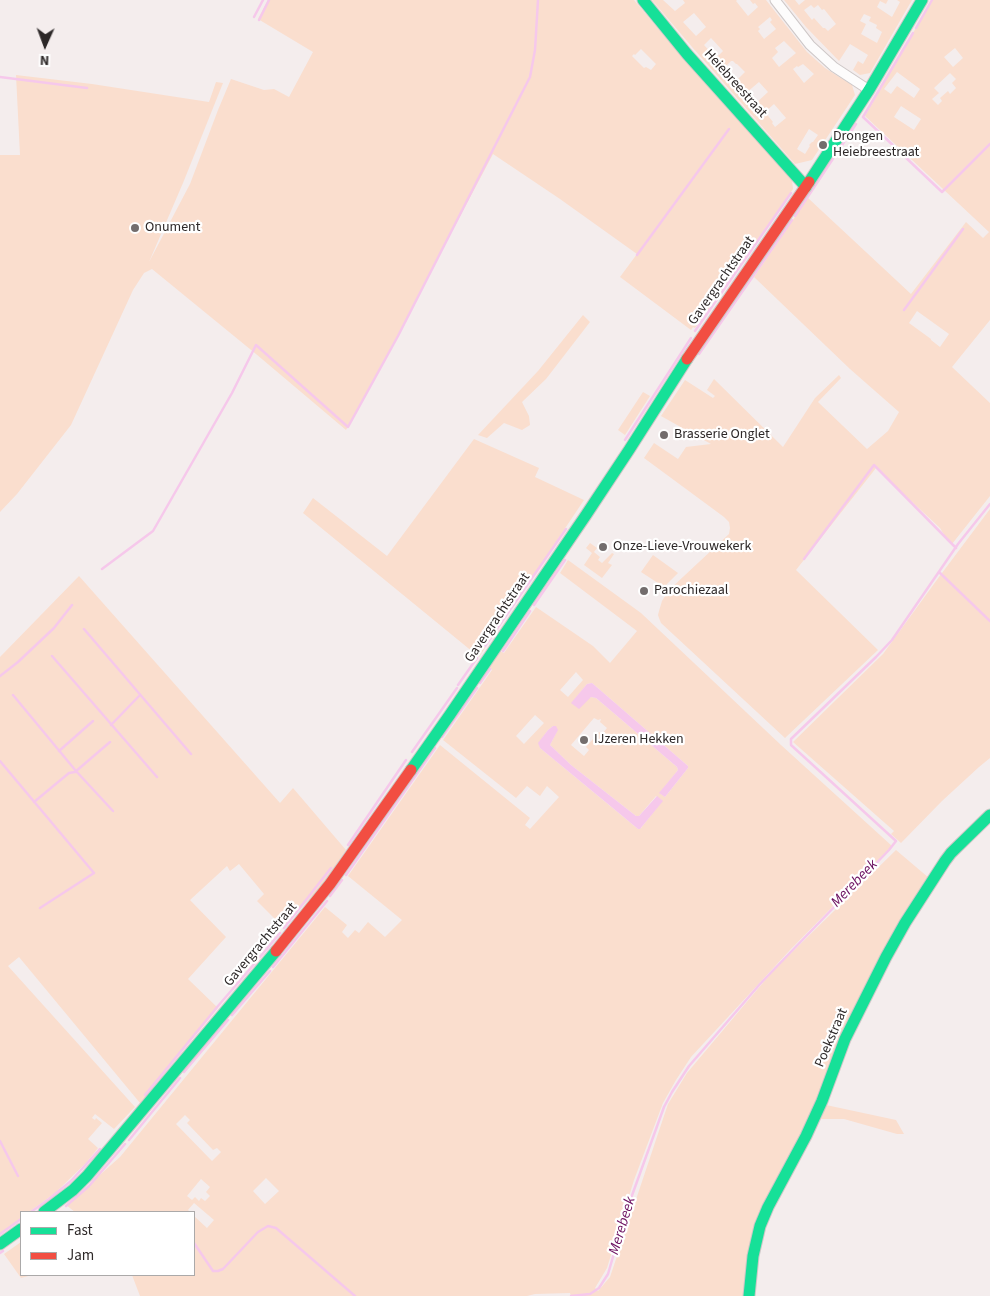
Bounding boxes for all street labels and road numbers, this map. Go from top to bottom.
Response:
street label: Heiebreestraat [700,46,770,122]
street label: Gavergrachtstraat [685,233,759,329]
street label: Gavergrachtstraat [462,570,534,666]
street label: Gavergrachtstraat [221,900,301,990]
street label: Poekstraat [812,1006,852,1070]

